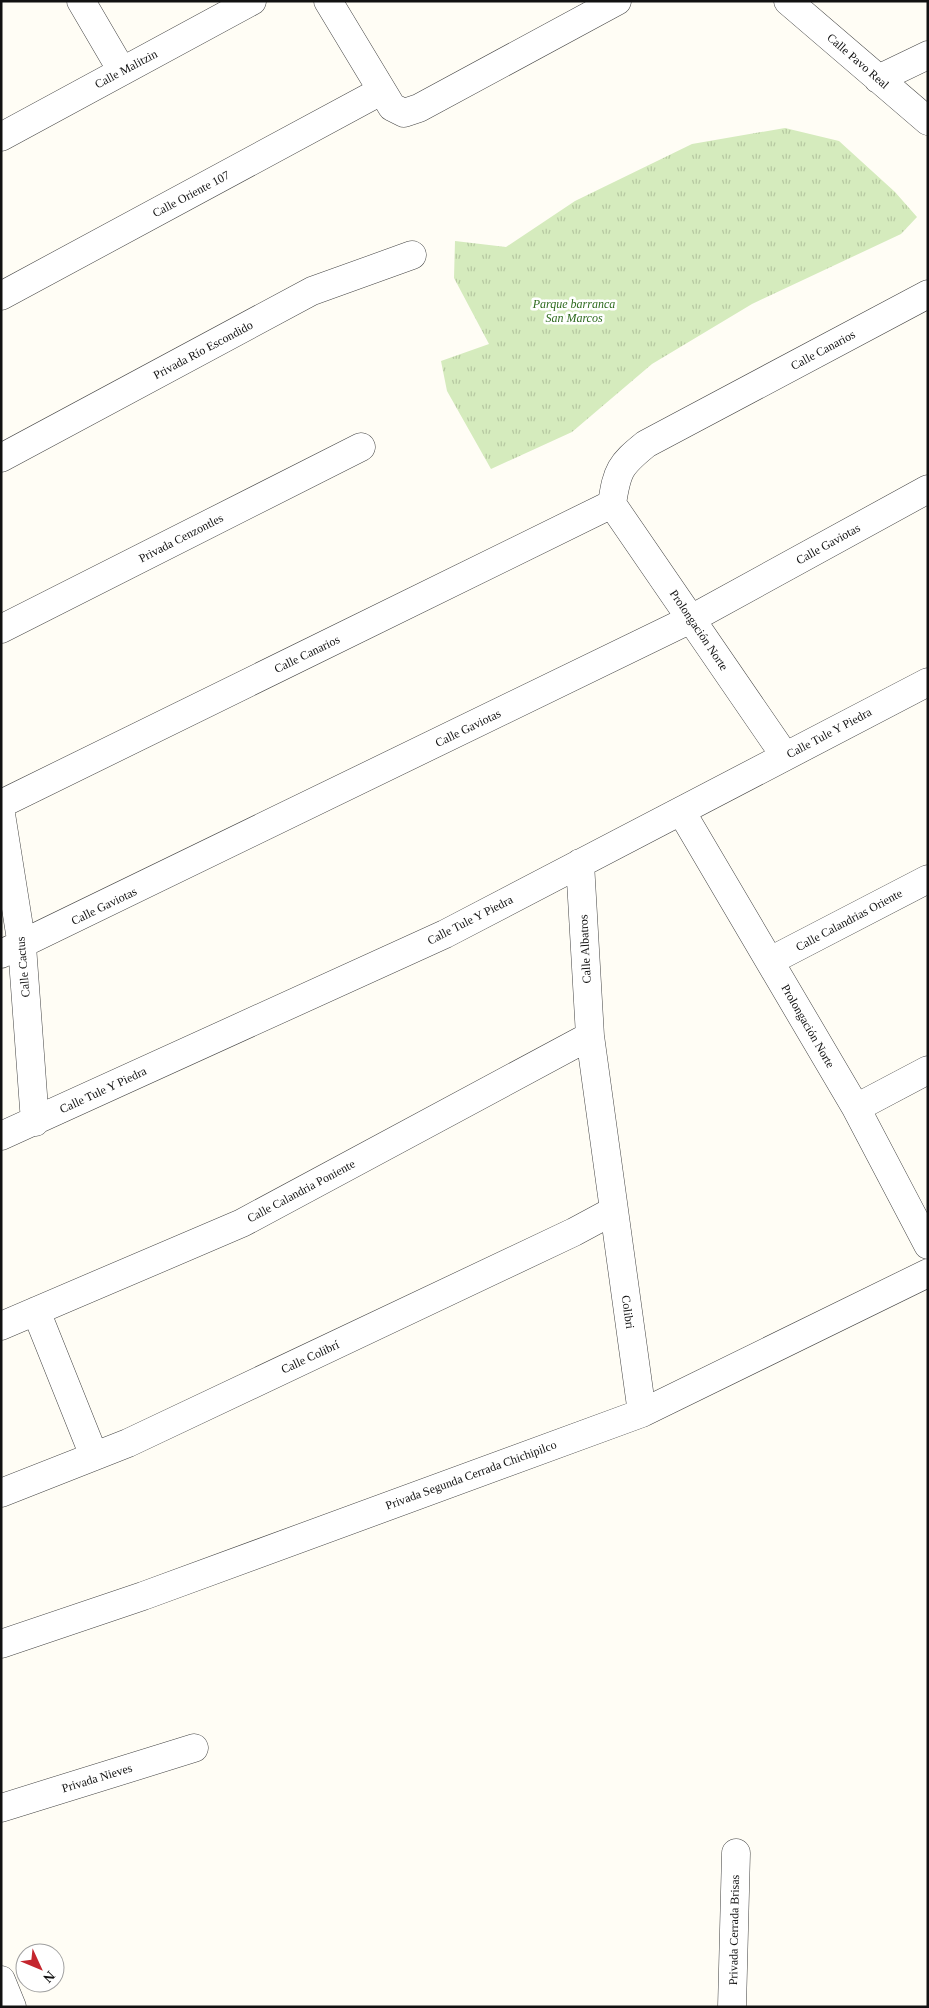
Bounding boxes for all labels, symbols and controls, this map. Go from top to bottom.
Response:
street label: Calle Pavo Real [824,30,892,92]
street label: Calle Malitzin [92,47,160,91]
street label: Calle Oriente 107 [150,168,232,220]
park label: Parque barranca San Marcos [532,297,615,325]
street label: Privada Río Escondido [151,318,255,382]
street label: Calle Canarios [788,327,858,373]
street label: Privada Cenzontles [136,511,226,565]
street label: Calle Gaviotas [794,521,863,567]
street label: Prolongación Norte [667,587,731,673]
street label: Calle Canarios [272,632,342,676]
street label: Calle Tule Y Piedra [784,704,874,761]
street label: Calle Gaviotas [433,706,503,750]
street label: Calle Gaviotas [69,884,139,928]
street label: Calle Calandrias Oriente [793,886,905,954]
street label: Calle Tule Y Piedra [425,892,516,948]
street label: Calle Albatros [576,914,594,984]
street label: Calle Cactus [13,936,33,998]
street label: Prolongación Norte [778,982,838,1070]
street label: Calle Tule Y Piedra [57,1063,149,1116]
street label: Calle Calandria Poniente [245,1157,357,1225]
street label: Colibri [619,1294,637,1330]
street label: Calle Colibrí [279,1337,342,1377]
street label: Privada Segunda Cerrada Chichipilco [384,1437,558,1513]
street label: Privada Nieves [60,1761,134,1795]
street label: Privada Cerrada Brisas [726,1874,742,1985]
north arrow [15,1943,65,1993]
text: N [40,1968,58,1986]

